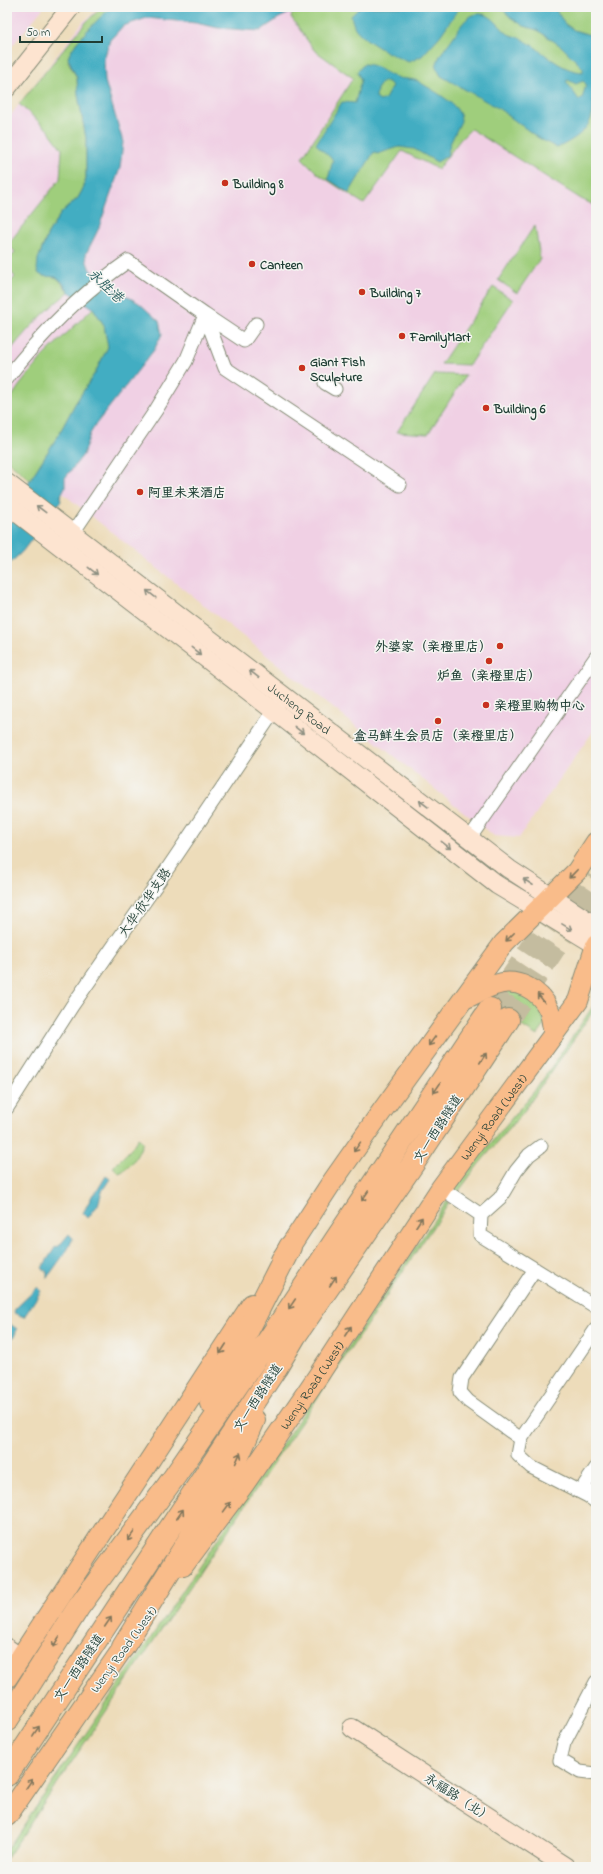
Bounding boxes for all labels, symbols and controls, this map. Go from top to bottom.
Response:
scale bar [20,18,102,44]
text: 50 m [26,24,50,42]
place label: Building 8 [232,175,284,196]
marker: Building 8 [220,178,230,188]
place label: Canteen [260,256,304,275]
marker: Canteen [247,259,257,269]
water label: 永胜港 [82,264,129,309]
place label: Building 7 [369,284,422,305]
marker: Building 7 [357,287,367,297]
place label: FamilyMart [409,328,471,349]
marker: FamilyMart [397,331,407,341]
place label: Giant Fish Sculpture [310,353,365,387]
marker: Giant Fish Sculpture [297,363,307,373]
place label: Building 6 [493,400,546,421]
marker: Building 6 [481,403,491,413]
place label: 阿里未来酒店 [148,484,226,503]
marker: 阿里未来酒店 [135,487,145,497]
one-way arrow [36,505,47,514]
one-way arrow [88,567,99,576]
one-way arrow [146,590,157,599]
place label: 外婆家（亲橙里店） [375,638,492,657]
marker: 外婆家（亲橙里店） [495,641,505,651]
one-way arrow [191,646,202,655]
marker: 炉鱼（亲橙里店） [484,656,494,666]
place label: 炉鱼（亲橙里店） [437,667,541,686]
one-way arrow [249,670,260,678]
street label: Jucheng Road [263,679,335,740]
place label: 亲橙里购物中心 [494,697,585,716]
marker: 亲橙里购物中心 [481,700,491,710]
marker: 盒马鲜生会员店（亲橙里店） [433,716,443,726]
one-way arrow [294,726,305,735]
place label: 盒马鲜生会员店（亲橙里店） [353,727,523,746]
one-way arrow [418,800,429,808]
one-way arrow [440,841,451,849]
street label: 大华·欣华支路 [114,864,176,941]
one-way arrow [568,869,578,879]
one-way arrow [522,877,534,885]
one-way arrow [561,924,573,932]
one-way arrow [505,932,515,942]
one-way arrow [537,993,546,1003]
one-way arrow [428,1036,437,1047]
one-way arrow [479,1053,487,1064]
street label: Wenyi Road (West) [456,1070,533,1165]
one-way arrow [433,1082,441,1093]
street label: 文一西路隧道 [409,1091,467,1167]
one-way arrow [353,1141,361,1152]
one-way arrow [360,1190,368,1202]
one-way arrow [415,1217,423,1228]
one-way arrow [329,1276,337,1287]
one-way arrow [288,1298,296,1309]
one-way arrow [344,1326,352,1337]
street label: Wenyi Road (West) [276,1338,349,1434]
one-way arrow [219,1343,227,1354]
street label: 文一西路隧道 [229,1360,287,1436]
one-way arrow [234,1453,242,1465]
one-way arrow [223,1502,231,1513]
one-way arrow [176,1509,184,1520]
one-way arrow [127,1530,135,1541]
street label: Wenyi Road (West) [86,1603,163,1698]
one-way arrow [104,1617,112,1628]
street label: 文一西路隧道 [50,1630,109,1705]
one-way arrow [52,1636,60,1648]
one-way arrow [32,1726,40,1737]
street label: 永福路（北） [420,1769,496,1827]
one-way arrow [25,1778,33,1789]

